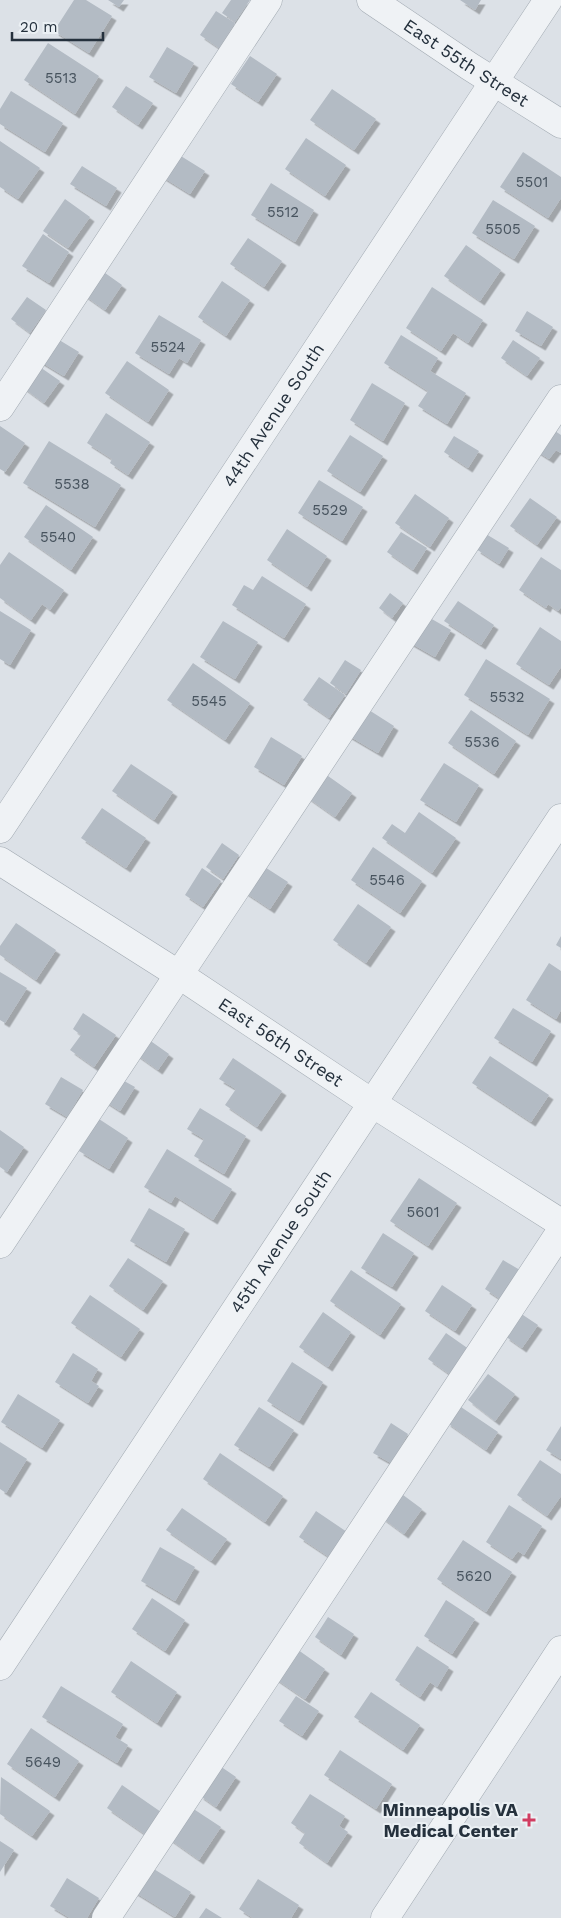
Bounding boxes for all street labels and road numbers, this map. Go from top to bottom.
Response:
street label: East 55th Street [400,14,533,111]
street label: 44th Avenue South [218,339,328,491]
street label: East 56th Street [214,993,348,1091]
street label: 45th Avenue South [225,1166,335,1317]

